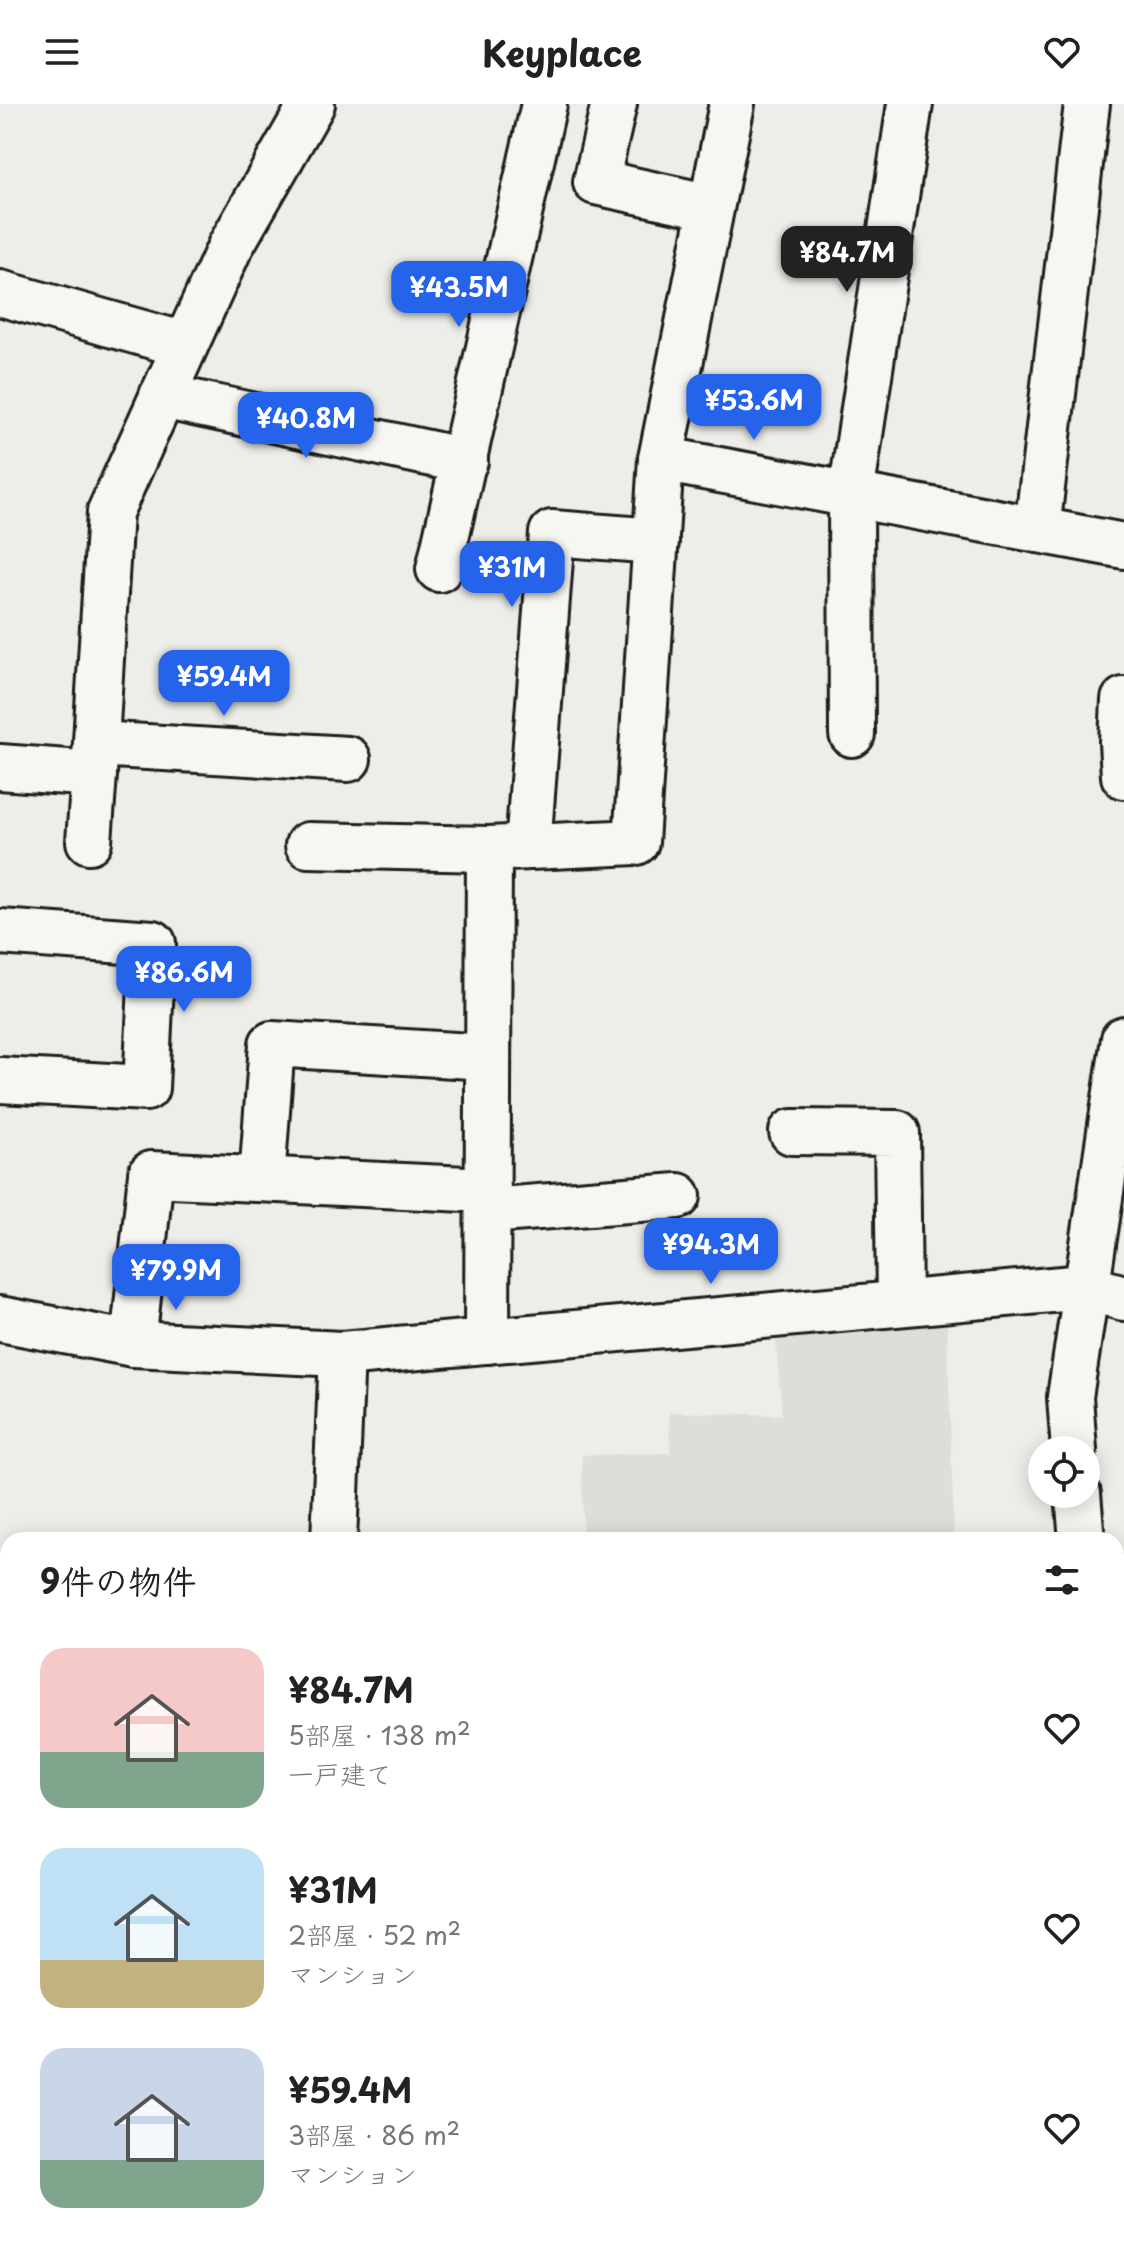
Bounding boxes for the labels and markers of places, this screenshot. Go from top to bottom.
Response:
pin: ¥84.7M [782,226,912,294]
pin: ¥43.5M [394,261,524,329]
pin: ¥53.6M [689,374,819,442]
pin: ¥40.8M [241,392,371,460]
pin: ¥31M [465,541,559,609]
pin: ¥59.4M [159,650,289,718]
pin: ¥86.6M [119,946,249,1014]
pin: ¥94.3M [646,1218,776,1286]
pin: ¥79.9M [111,1244,241,1312]

